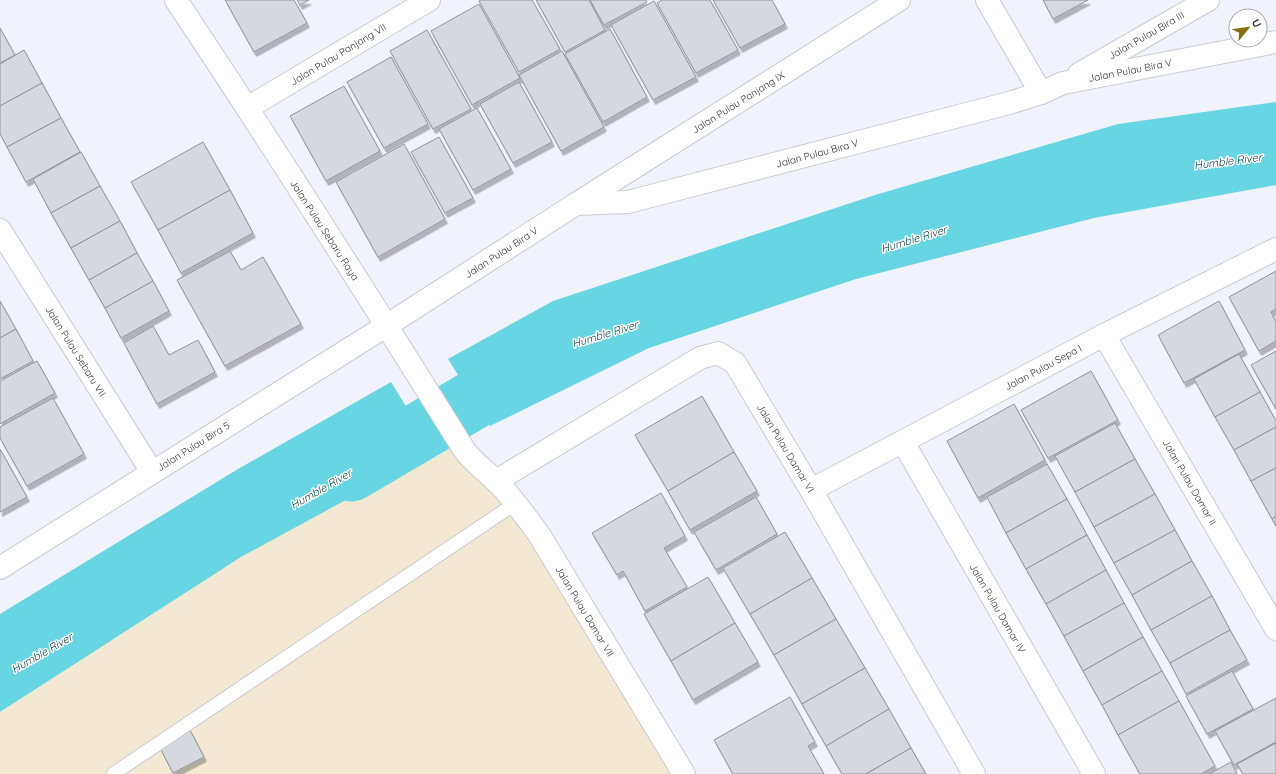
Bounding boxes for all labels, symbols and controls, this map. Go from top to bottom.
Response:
street label: Jalan Pulau Bira III [1106,8,1187,62]
north arrow [1228,8,1268,48]
text: U [1249,16,1265,30]
street label: Jalan Pulau Panjang VII [288,21,389,88]
street label: Jalan Pulau Bira V [1087,56,1173,85]
street label: Jalan Pulau Panjang IX [690,69,787,136]
street label: Jalan Pulau Bira V [775,136,860,171]
water label: Humble River [1193,150,1265,172]
street label: Jalan Pulau Sebaru Raya [287,178,362,283]
water label: Humble River [879,222,950,256]
street label: Jalan Pulau Bira V [462,224,541,281]
street label: Jalan Pulau Sebaru VII [42,304,109,399]
water label: Humble River [570,317,641,351]
street label: Jalan Pulau Sepa I [1002,342,1084,393]
street label: Jalan Pulau Damar VI [754,402,817,495]
street label: Jalan Pulau Bira 5 [154,419,232,474]
street label: Jalan Pulau Damar II [1160,437,1219,527]
water label: Humble River [288,465,356,512]
street label: Jalan Pulau Damar IV [967,561,1029,656]
street label: Jalan Pulau Damar VII [552,564,617,659]
water label: Humble River [9,629,77,676]

